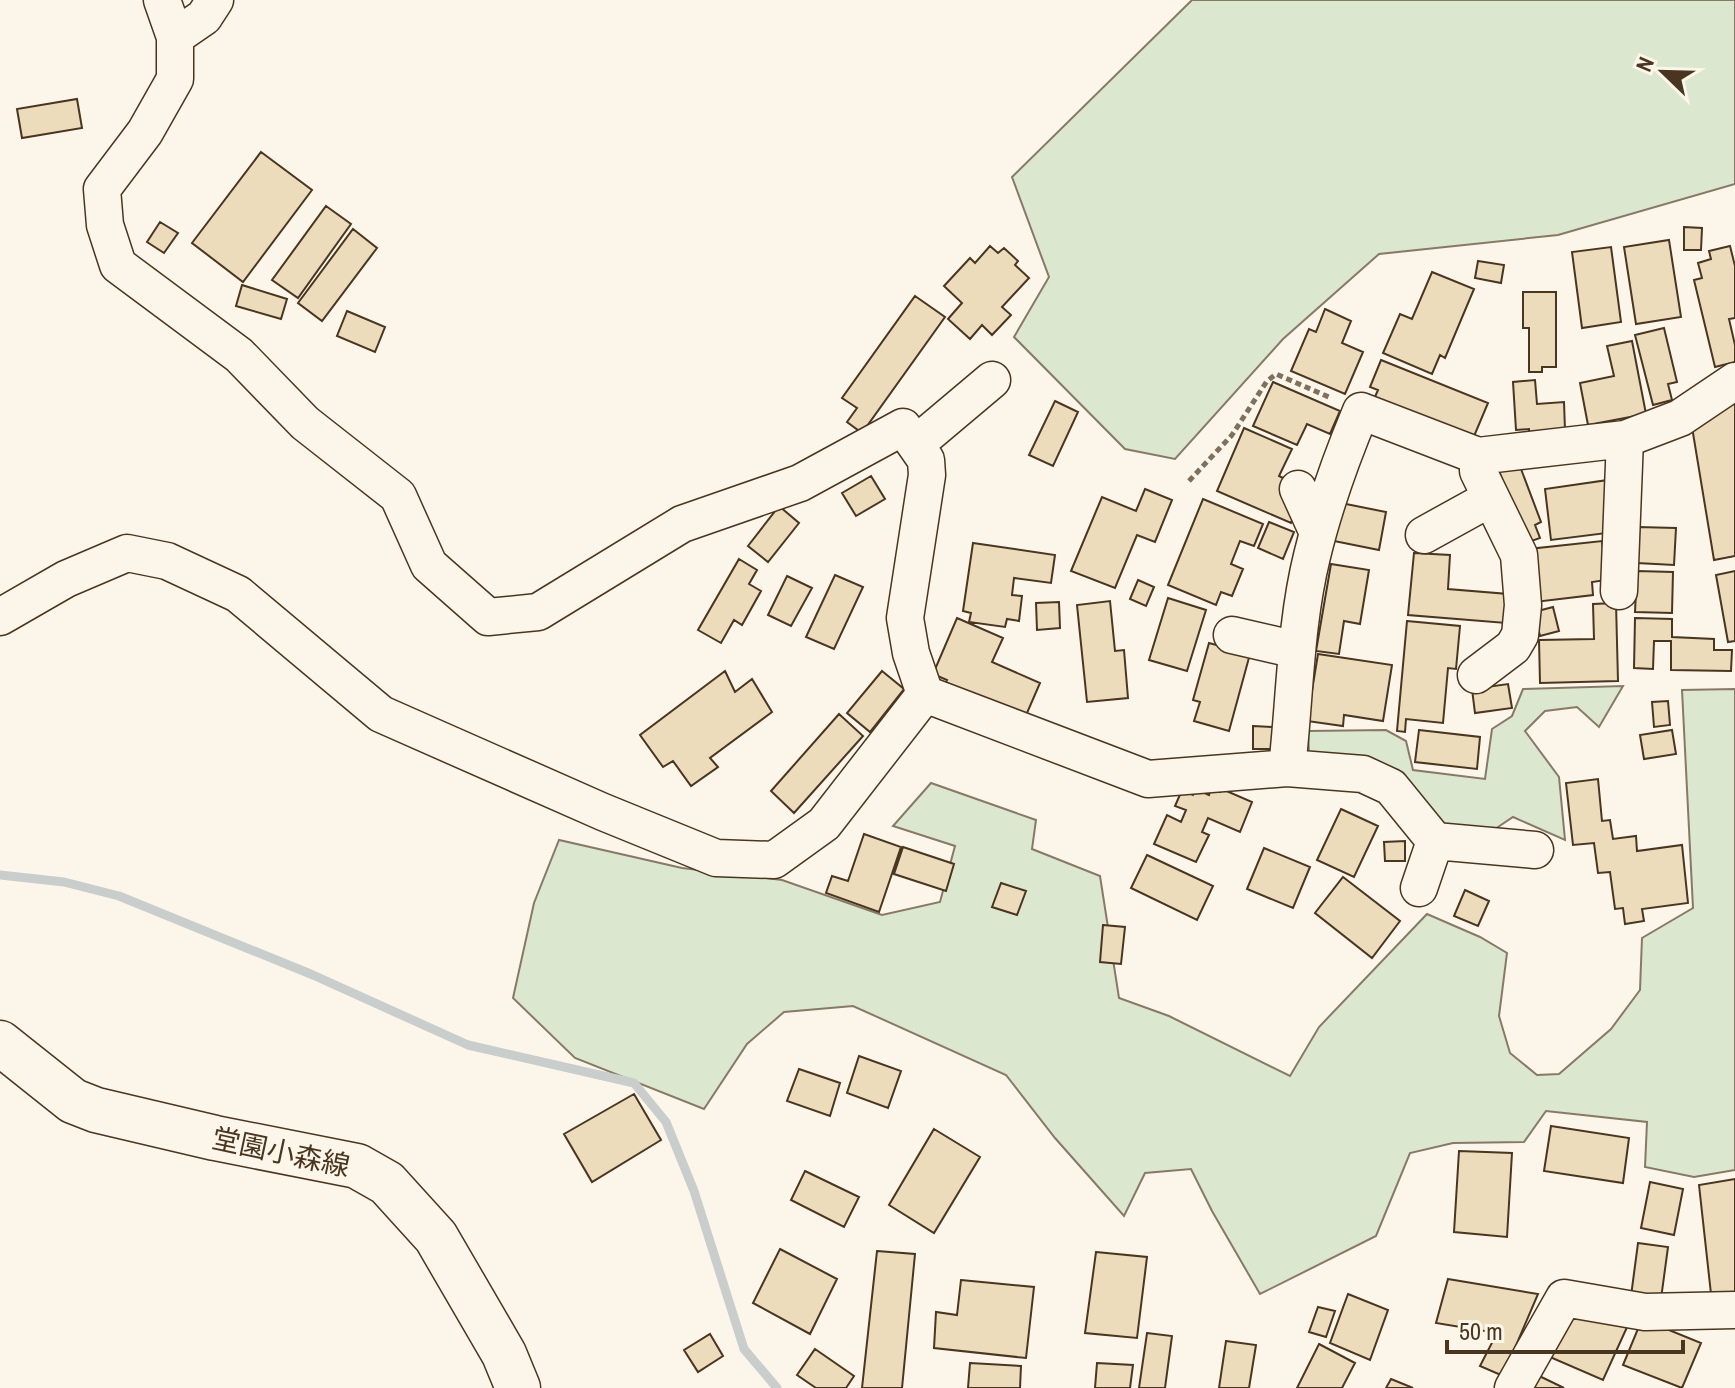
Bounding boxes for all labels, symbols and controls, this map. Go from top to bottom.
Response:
north arrow [1623,32,1703,112]
text: N [1628,52,1661,76]
street label: 堂園小森線 [209,1119,353,1185]
scale bar [1447,1304,1683,1354]
text: 50 m [1459,1315,1503,1347]

